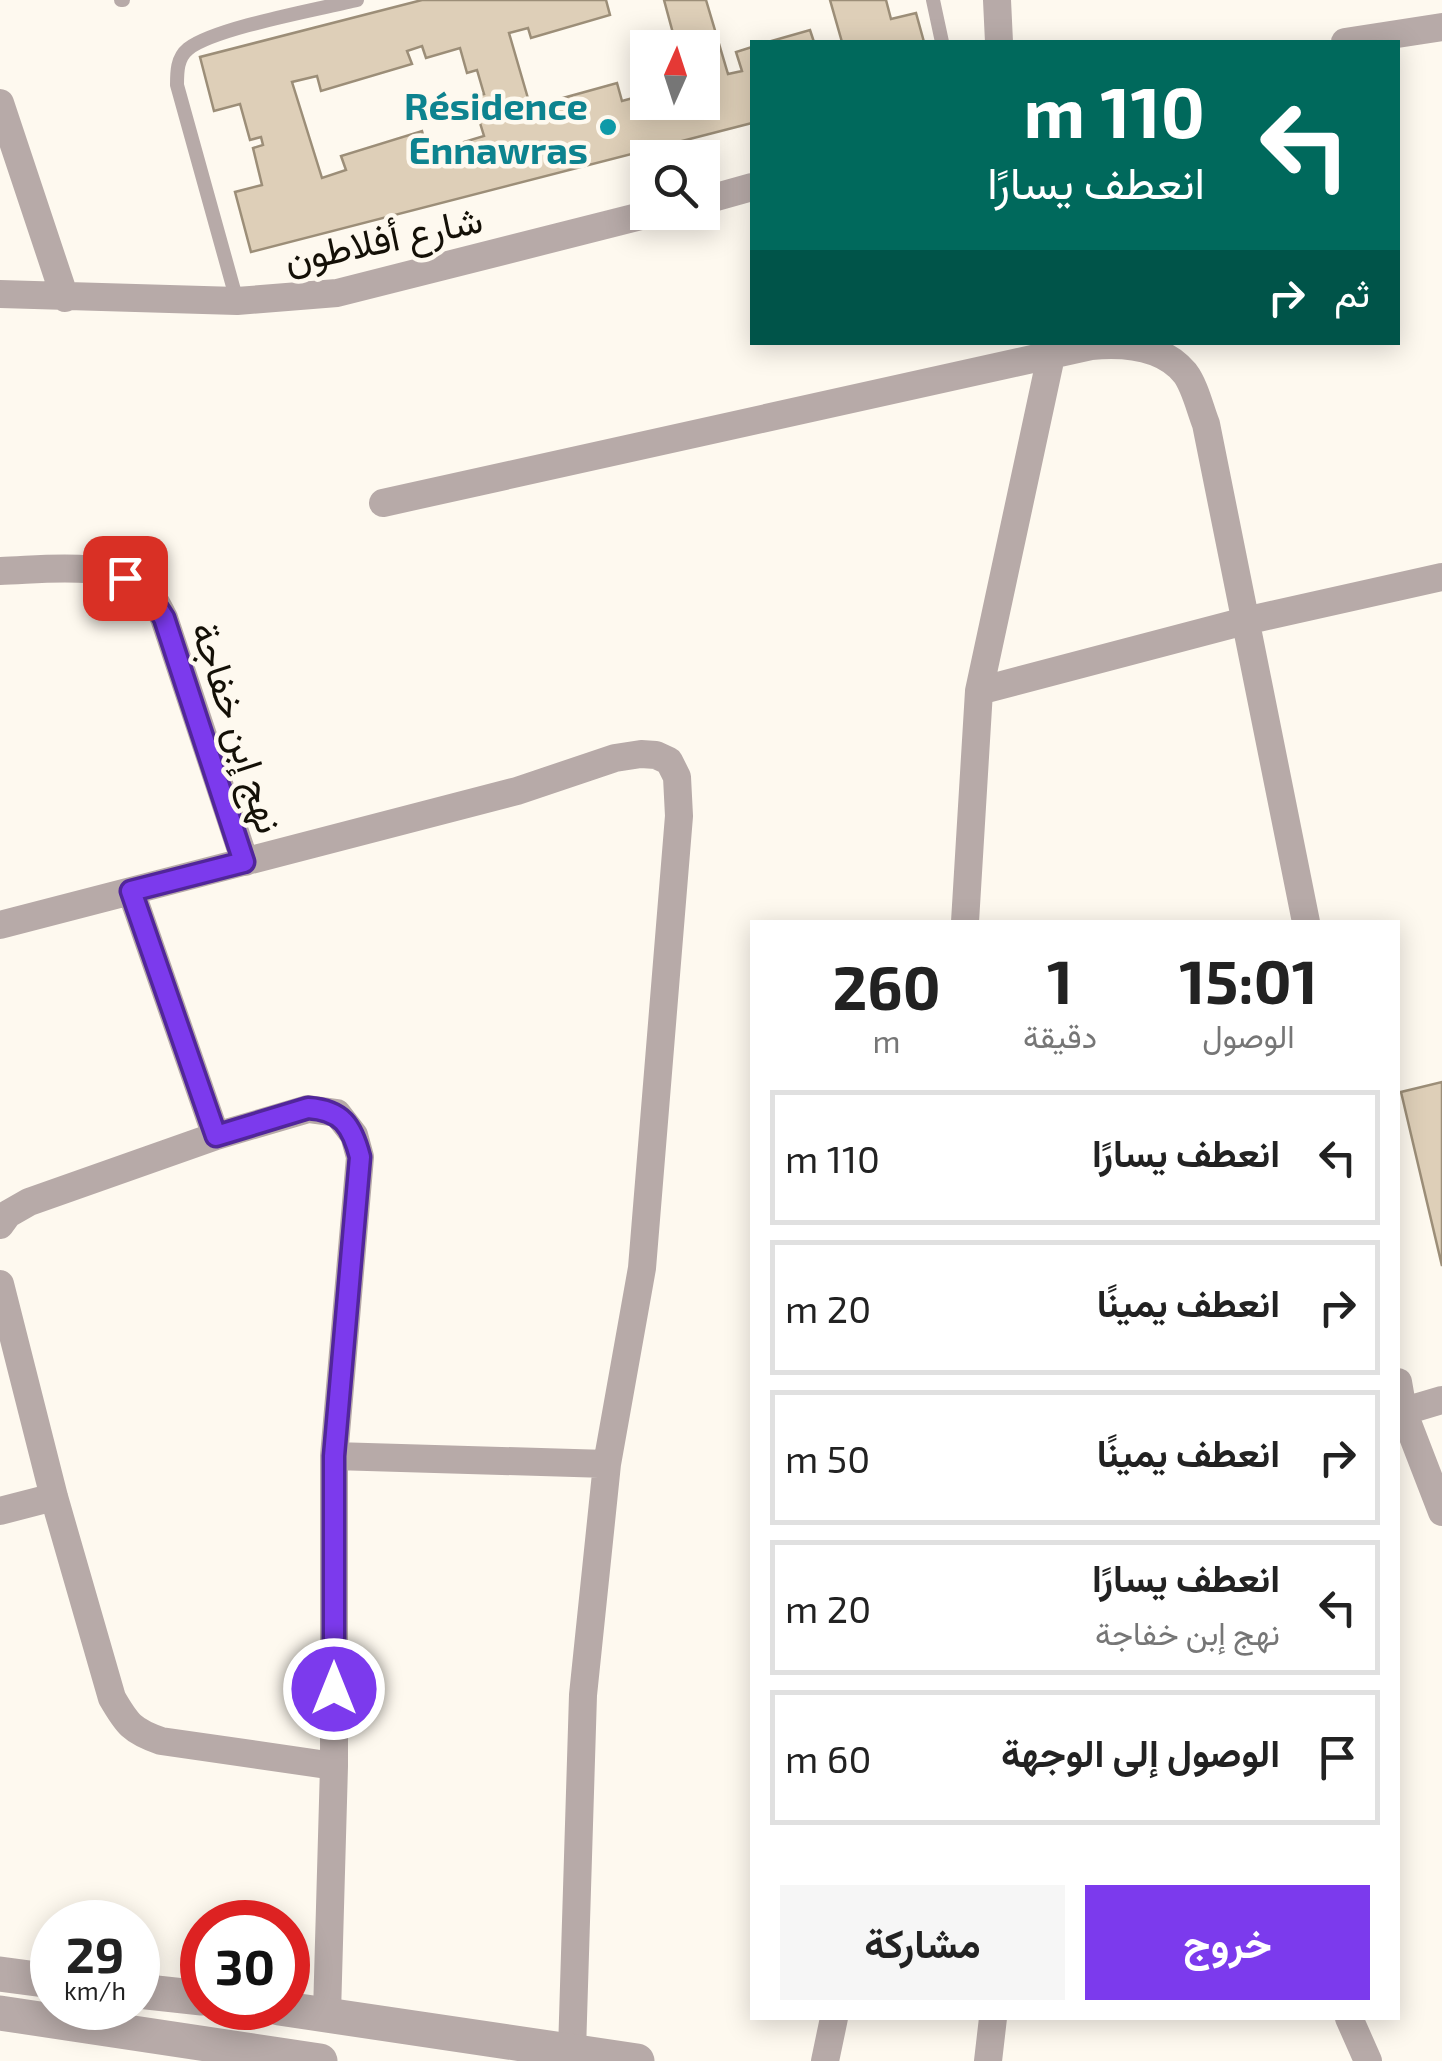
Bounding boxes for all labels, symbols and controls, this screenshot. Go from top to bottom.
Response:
north arrow [630,30,720,120]
map controls [630,30,720,230]
text: 110 m [1024,68,1205,152]
icon: left [1240,80,1370,210]
place label: Résidence Ennawras [404,82,588,172]
marker: Résidence Ennawras [597,116,619,138]
button: search [630,140,720,230]
text: انعطف يسارًا [987,154,1205,208]
street label: شارع أفلاطون [280,195,487,286]
text: ثم [1334,269,1370,315]
icon: right [1259,270,1314,325]
pin [83,536,168,621]
icon: arrive [98,551,153,606]
street label: نهج إبن خفاجة [178,615,295,840]
text: 1 [1047,944,1073,1016]
text: 15:01 [1179,944,1318,1016]
text: 260 [832,950,941,1022]
text: دقيقة [1023,1016,1097,1054]
text: الوصول [1202,1016,1295,1054]
text: m [872,1021,900,1059]
text: انعطف يسارًا [1092,1129,1280,1175]
icon: left [1310,1130,1365,1185]
text: 110 m [785,1135,880,1181]
text: انعطف يمينًا [1097,1279,1280,1325]
icon: right [1310,1280,1365,1335]
text: 20 m [785,1285,871,1331]
text: انعطف يمينًا [1097,1429,1280,1475]
icon: right [1310,1430,1365,1485]
text: 50 m [785,1435,870,1481]
text: انعطف يسارًا [1092,1554,1280,1600]
icon: left [1310,1580,1365,1635]
text: 20 m [785,1585,871,1631]
text: نهج إبن خفاجة [1095,1613,1280,1651]
position arrow [282,1637,386,1741]
text: الوصول إلى الوجهة [1001,1729,1280,1775]
icon: arrive [1310,1730,1365,1785]
text: 60 m [785,1735,871,1781]
button: مشاركة [780,1885,1065,2000]
button: خروج [1085,1885,1370,2000]
speed limit sign: 30 [180,1900,310,2030]
text: 29 [66,1923,124,1983]
text: km/h [64,1975,126,2005]

